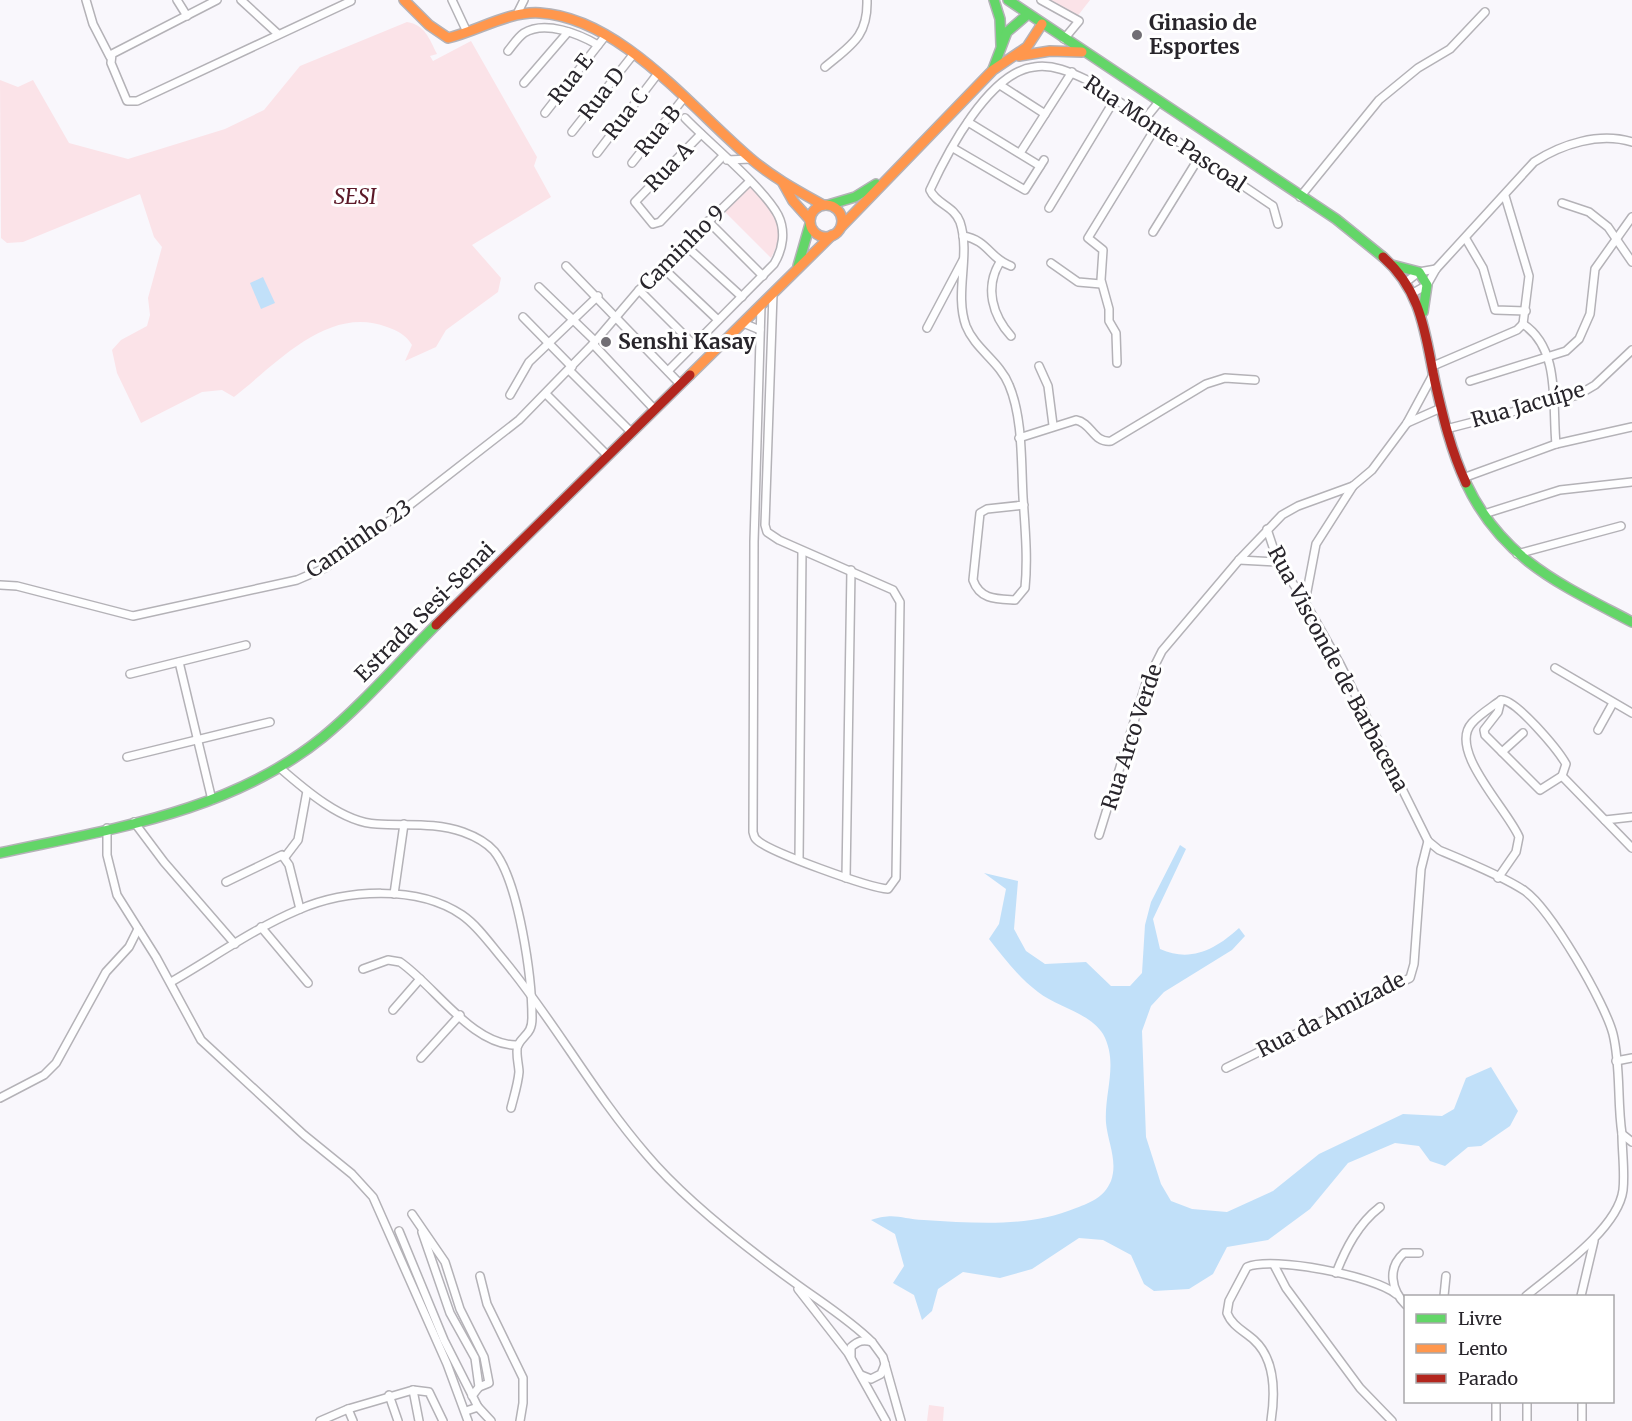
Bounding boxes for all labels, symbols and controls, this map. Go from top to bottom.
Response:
place label: Ginasio de Esportes [1149,9,1257,60]
marker: Ginasio de Esportes [1130,28,1144,42]
street label: Rua E [542,47,599,109]
street label: Rua D [573,62,631,125]
street label: Rua Monte Pascoal [1079,69,1252,198]
street label: Rua C [597,83,654,145]
street label: Rua B [629,100,686,162]
street label: Rua A [639,136,699,197]
park label: SESI [334,183,377,210]
street label: Caminho 9 [633,199,730,296]
place label: Senshi Kasay [618,328,756,355]
marker: Senshi Kasay [599,335,613,349]
street label: Rua Jacuípe [1468,375,1588,434]
street label: Caminho 23 [301,493,417,584]
street label: Estrada Sesi-Senai [349,536,501,687]
street label: Rua Visconde de Barbacena [1262,541,1415,796]
street label: Rua Arco Verde [1095,661,1168,813]
street label: Rua da Amizade [1252,966,1409,1063]
legend [1404,1295,1614,1403]
text: Livre [1458,1307,1502,1330]
text: Lento [1458,1337,1508,1360]
text: Parado [1458,1367,1518,1390]

